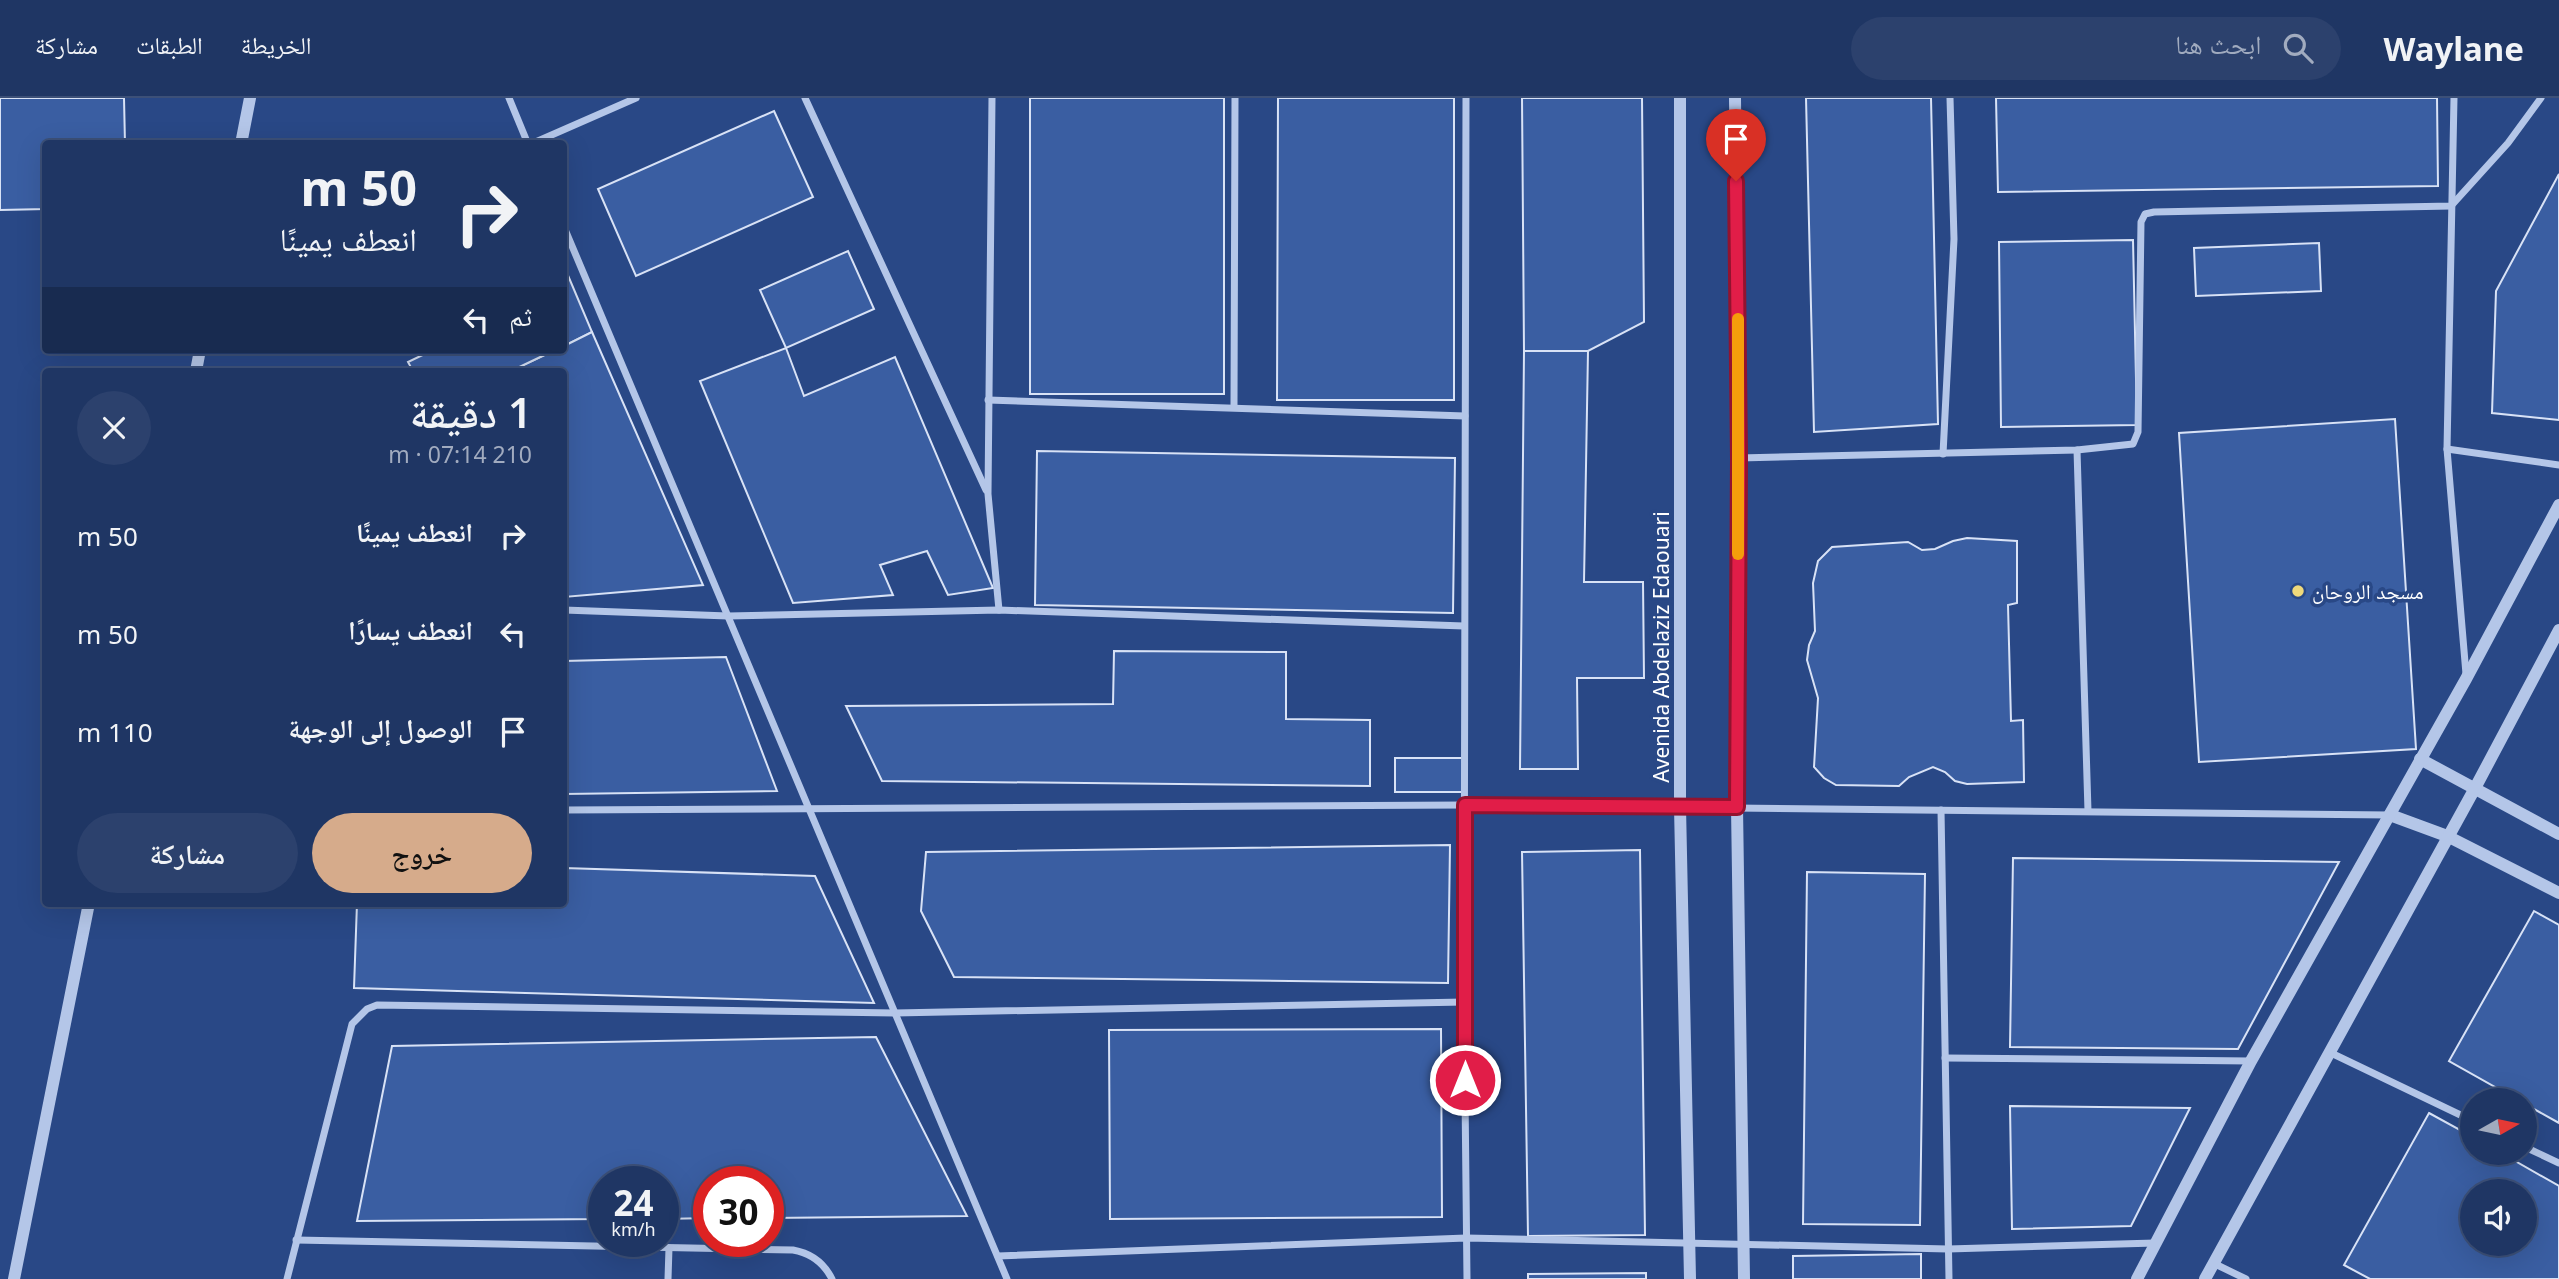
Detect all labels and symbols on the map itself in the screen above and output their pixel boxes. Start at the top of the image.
pin [1706,109,1766,181]
street label: Avenida Abdelaziz Edaouari [1647,511,1675,783]
place label: مسجد الروحان [2312,577,2424,605]
marker: مسجد الروحان [2290,583,2306,599]
position arrow [1428,1043,1502,1117]
north arrow [2460,1088,2538,1166]
speed limit sign: 30 [693,1166,784,1257]

